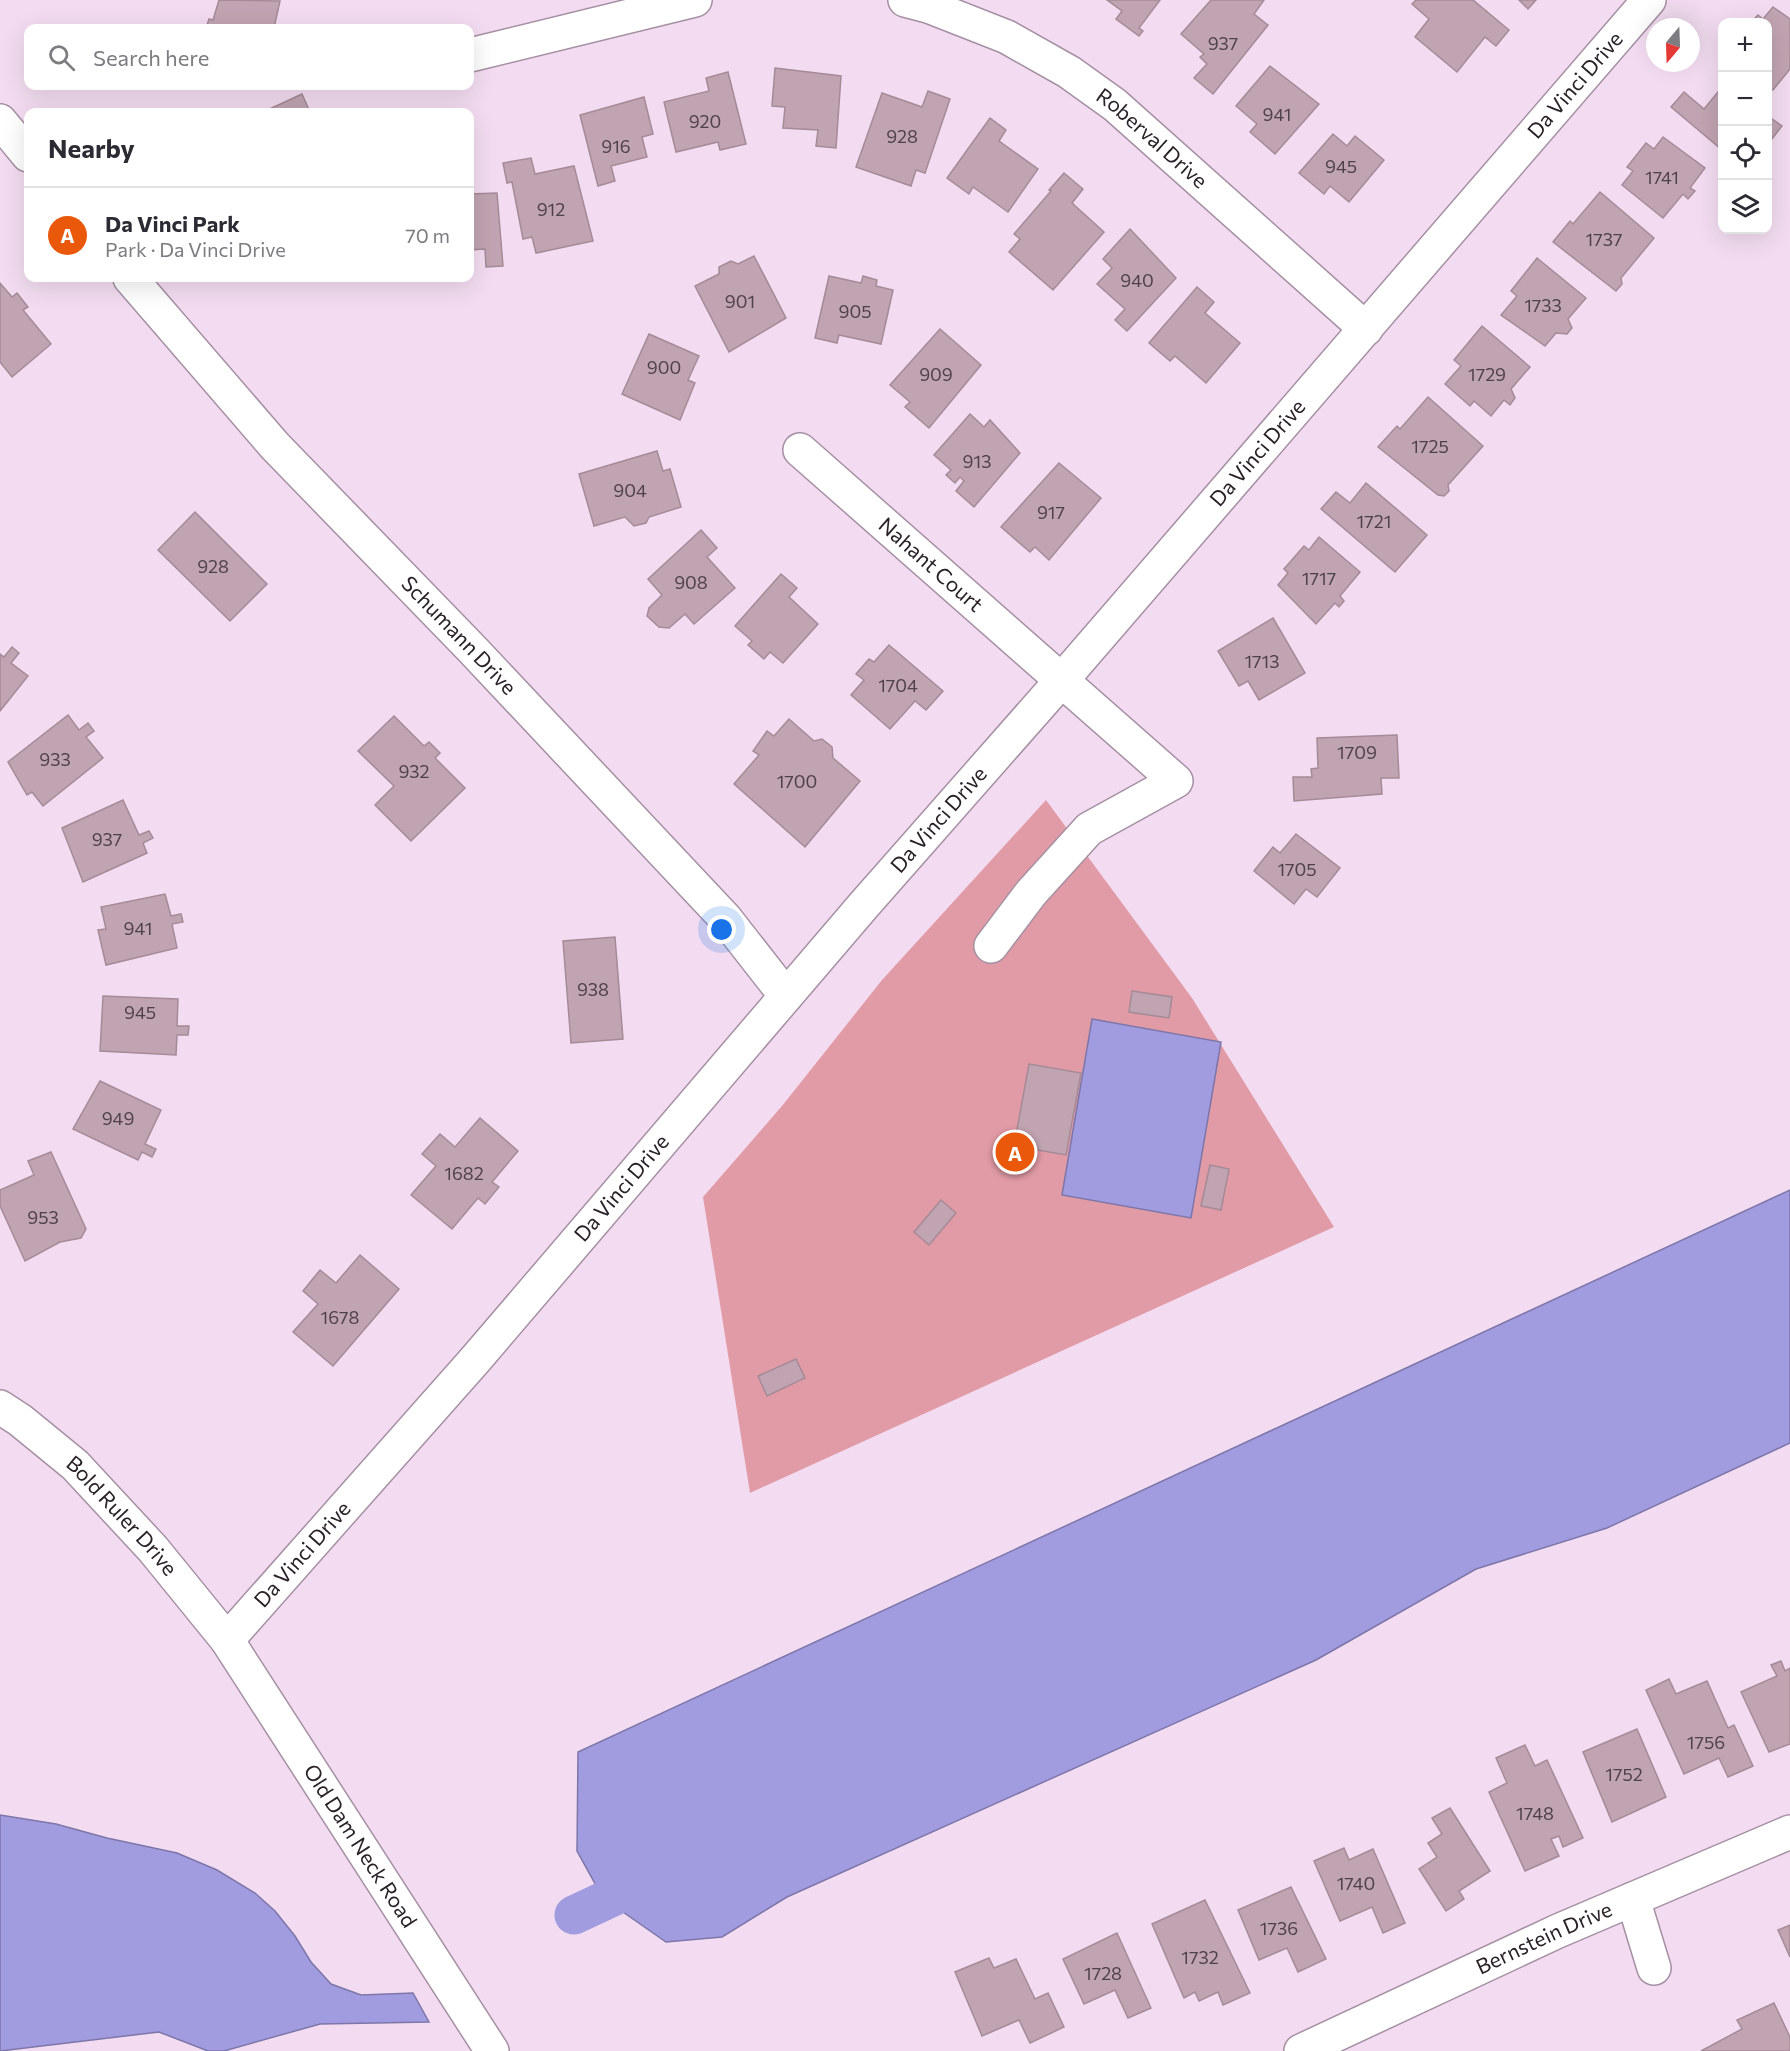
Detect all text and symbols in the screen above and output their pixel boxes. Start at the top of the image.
north arrow [1646,18,1700,72]
map controls [1718,18,1772,234]
button: + [1718,18,1772,72]
search box [24,24,474,90]
street label: Da Vinci Drive [1521,26,1627,143]
house number: 937 [1208,32,1238,54]
icon: search [45,41,78,74]
text: Search here [93,44,209,71]
button: − [1718,72,1772,126]
street label: Roberval Drive [1092,82,1213,193]
house number: 941 [1263,103,1291,125]
house number: 920 [689,110,721,132]
house number: 928 [886,125,918,147]
button: locate [1718,126,1772,180]
text: Nearby [48,132,135,163]
house number: 916 [601,135,631,157]
house number: 945 [1325,155,1357,177]
house number: 1741 [1645,166,1679,188]
button: layers [1718,180,1772,234]
house number: 912 [537,198,565,220]
text: Da Vinci Park [105,210,240,237]
text: A [60,223,75,247]
text: 70 m [405,223,450,247]
house number: 1737 [1586,228,1622,250]
text: Park · Da Vinci Drive [105,237,286,261]
house number: 940 [1120,269,1154,291]
house number: 901 [725,290,755,312]
house number: 1733 [1524,294,1562,316]
house number: 905 [838,300,872,322]
house number: 900 [647,356,681,378]
house number: 909 [919,363,953,385]
house number: 1729 [1468,363,1506,385]
street label: Da Vinci Drive [1204,394,1310,511]
house number: 1725 [1411,435,1449,457]
house number: 913 [963,450,991,472]
house number: 904 [613,479,647,501]
house number: 917 [1037,501,1065,523]
house number: 1721 [1357,510,1391,532]
street label: Nahant Court [874,511,989,616]
house number: 928 [197,555,229,577]
house number: 1717 [1302,567,1336,589]
street label: Schumann Drive [397,570,522,699]
house number: 908 [674,571,708,593]
house number: 1713 [1244,650,1280,672]
house number: 1704 [878,674,918,696]
house number: 1709 [1337,741,1377,763]
house number: 933 [39,748,71,770]
house number: 932 [398,760,430,782]
street label: Da Vinci Drive [884,761,991,877]
house number: 1700 [777,770,817,792]
house number: 937 [92,828,122,850]
house number: 1705 [1277,858,1317,880]
your location [707,915,736,944]
house number: 941 [124,917,152,939]
house number: 938 [577,978,609,1000]
house number: 945 [124,1001,156,1023]
house number: 949 [102,1107,134,1129]
street label: Da Vinci Drive [568,1129,673,1246]
pin: A [996,1130,1034,1174]
house number: 1682 [444,1162,484,1184]
house number: 953 [27,1206,59,1228]
house number: 1678 [321,1306,360,1328]
street label: Bold Ruler Drive [62,1449,183,1580]
street label: Da Vinci Drive [248,1496,355,1612]
house number: 1756 [1687,1731,1725,1753]
street label: Old Dam Neck Road [299,1759,423,1932]
house number: 1752 [1605,1763,1643,1785]
house number: 1748 [1516,1802,1554,1824]
house number: 1740 [1337,1872,1375,1894]
street label: Bernstein Drive [1472,1896,1615,1979]
house number: 1736 [1260,1917,1298,1939]
house number: 1732 [1181,1946,1219,1968]
house number: 1728 [1084,1962,1122,1984]

